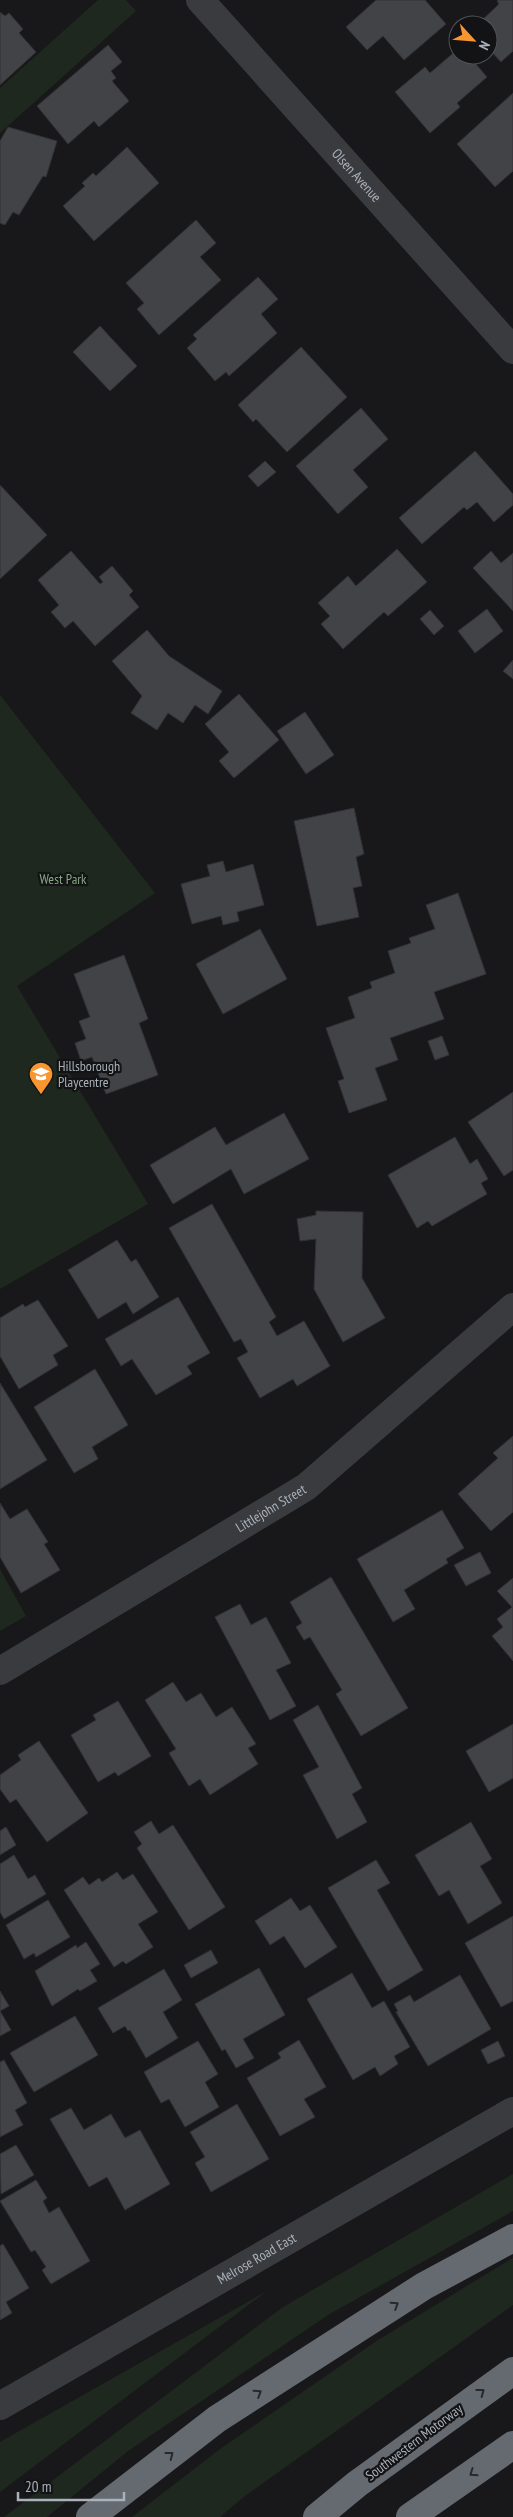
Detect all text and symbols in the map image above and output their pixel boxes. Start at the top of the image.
north arrow [448,15,498,65]
text: N [475,38,494,53]
street label: Olsen Avenue [328,145,385,206]
park label: West Park [39,870,87,888]
place label: Hillsborough Playcentre [58,1057,120,1091]
school or university icon: Hillsborough Playcentre [28,1061,54,1095]
street label: Littlejohn Street [232,1480,309,1536]
street label: Melrose Road East [214,2229,300,2288]
one-way arrow [389,2301,398,2311]
one-way arrow [253,2389,262,2399]
one-way arrow [475,2390,484,2398]
street label: Southwestern Motorway [362,2399,467,2484]
one-way arrow [164,2453,173,2461]
one-way arrow [469,2467,479,2476]
scale bar [18,2470,124,2502]
text: 20 m [25,2477,51,2496]

